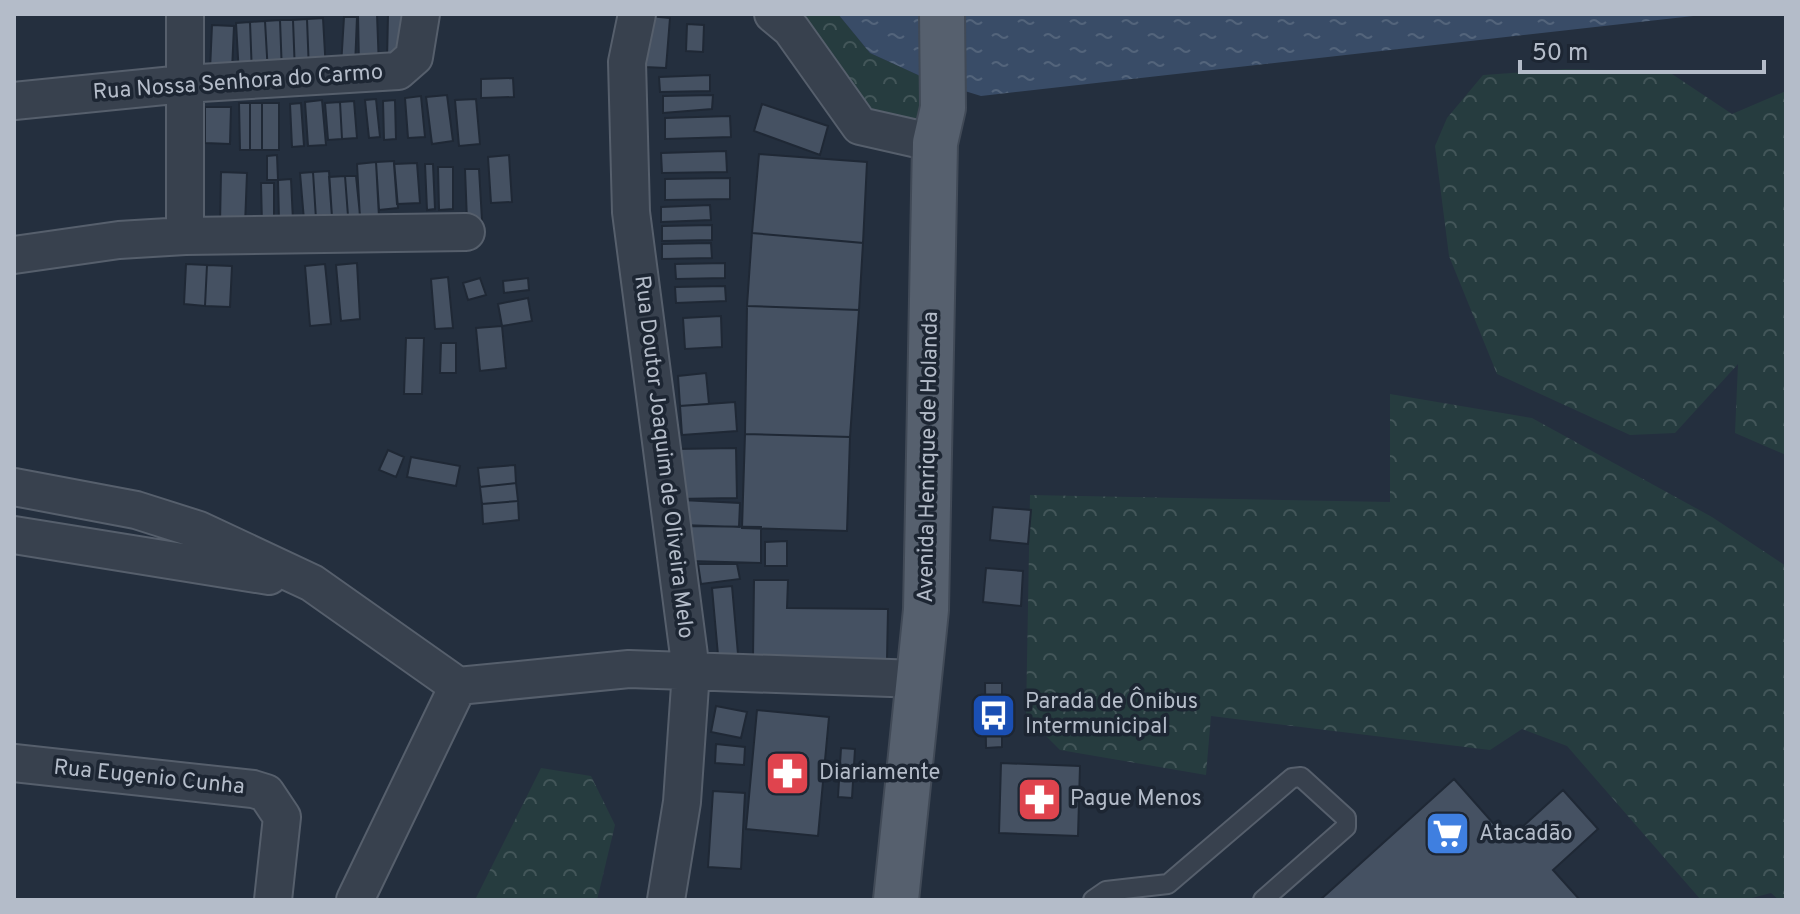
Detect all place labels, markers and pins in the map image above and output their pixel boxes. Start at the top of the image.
place label: Parada de Ônibus Intermunicipal [1025,686,1198,741]
bus stop icon: Parada de Ônibus Intermunicipal [970,691,1018,739]
pharmacy icon: Diariamente [764,749,812,797]
place label: Diariamente [819,760,940,787]
pharmacy icon: Pague Menos [1015,775,1063,823]
place label: Pague Menos [1070,786,1202,813]
supermarket icon: Atacadão [1424,810,1472,858]
place label: Atacadão [1479,821,1573,848]

